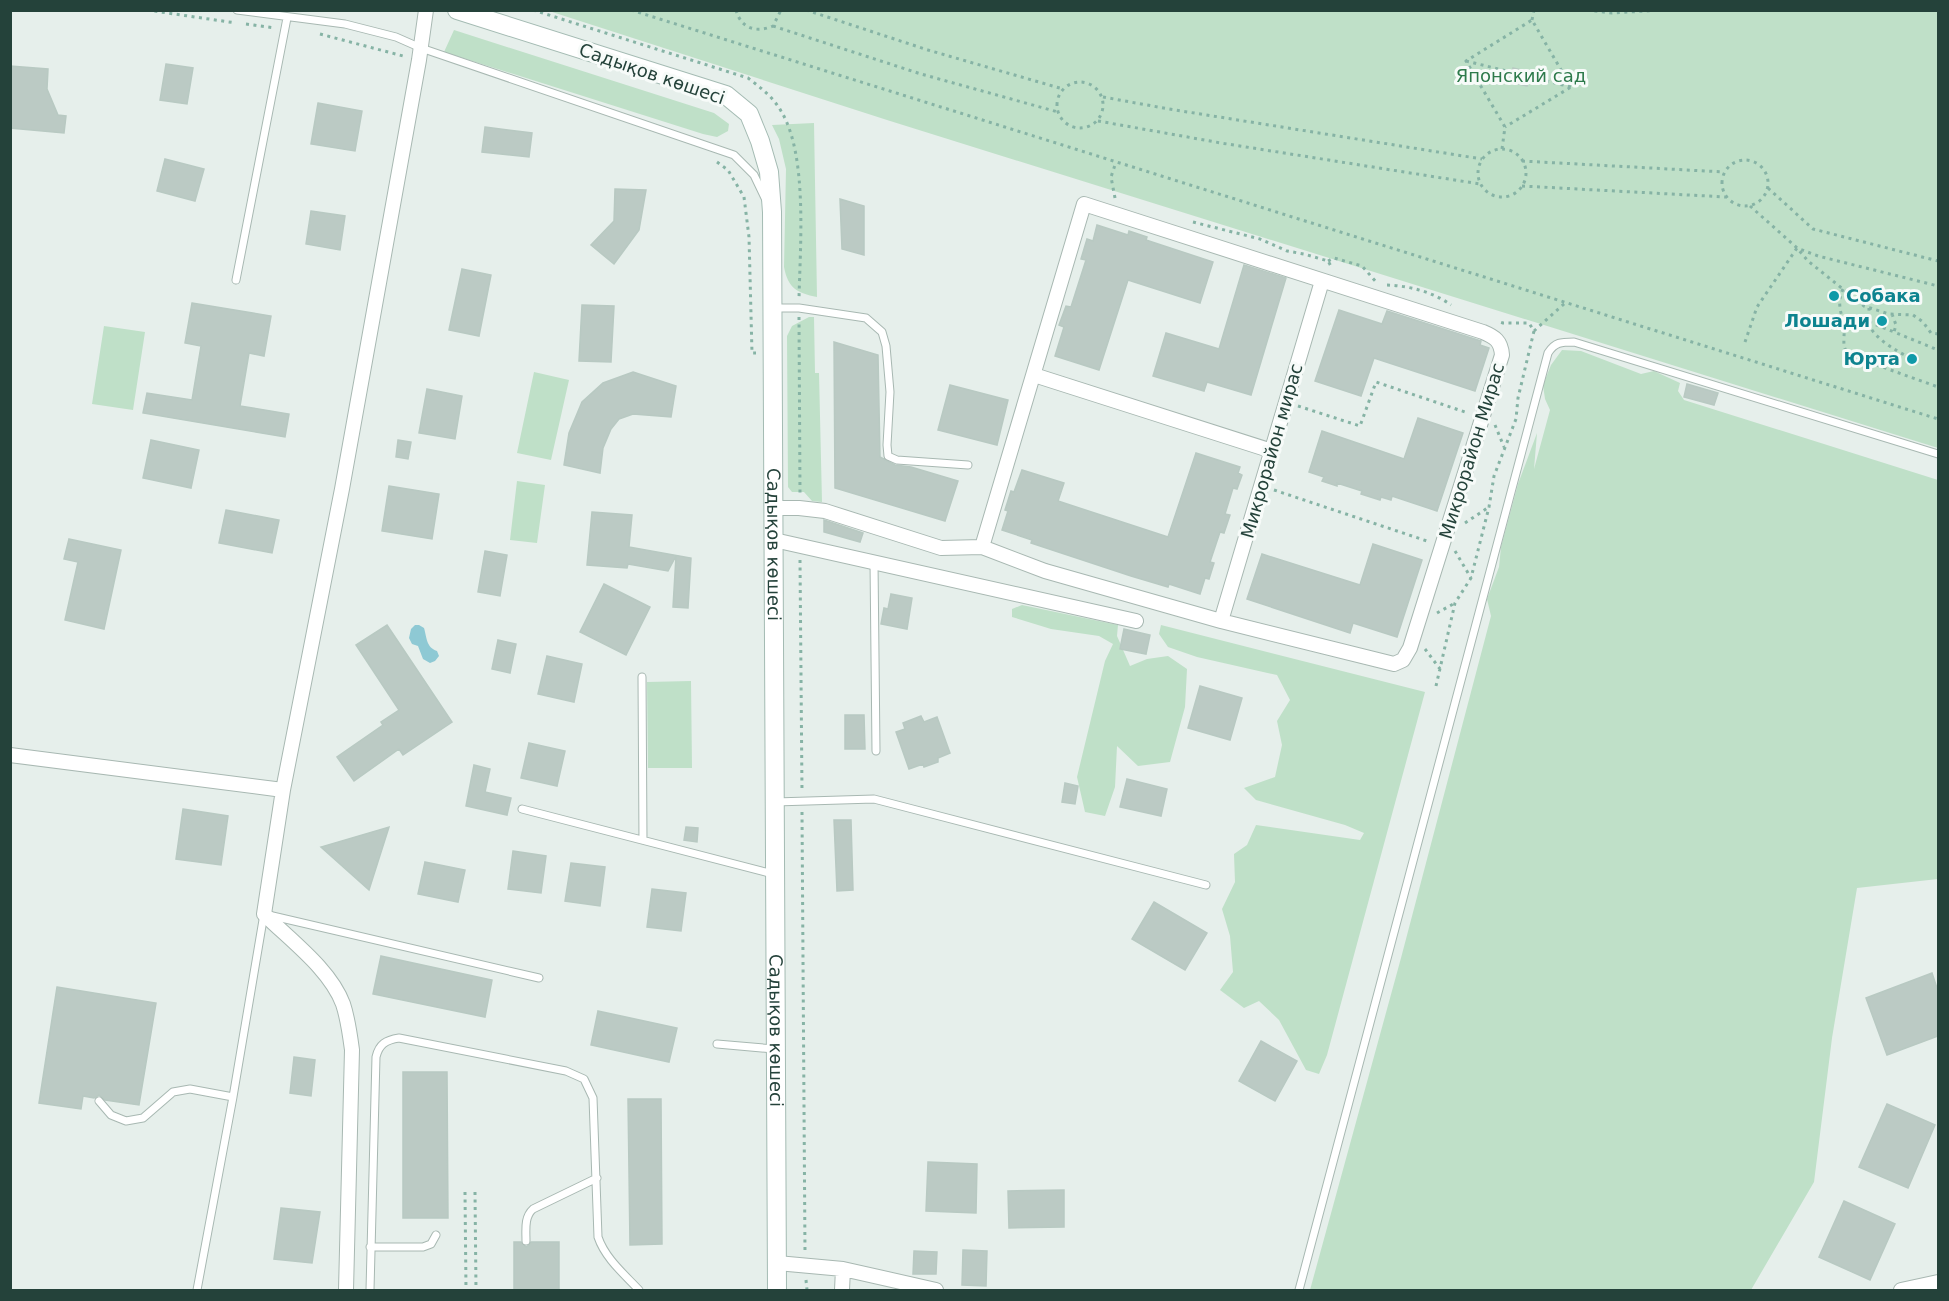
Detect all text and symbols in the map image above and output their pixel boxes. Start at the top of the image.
street label: Садықов көшесі [577,39,728,108]
park label: Японский сад [1456,65,1586,86]
place label: Собака [1846,285,1921,306]
marker: Собака [1827,289,1841,303]
place label: Лошади [1784,310,1870,331]
marker: Лошади [1875,314,1889,328]
place label: Юрта [1843,348,1900,369]
marker: Юрта [1905,352,1919,366]
street label: Микрорайон Мирас [1435,360,1508,541]
street label: Микрорайон мирас [1237,361,1307,541]
street label: Садықов көшесі [763,468,785,621]
street label: Садықов көшесі [765,954,787,1107]

